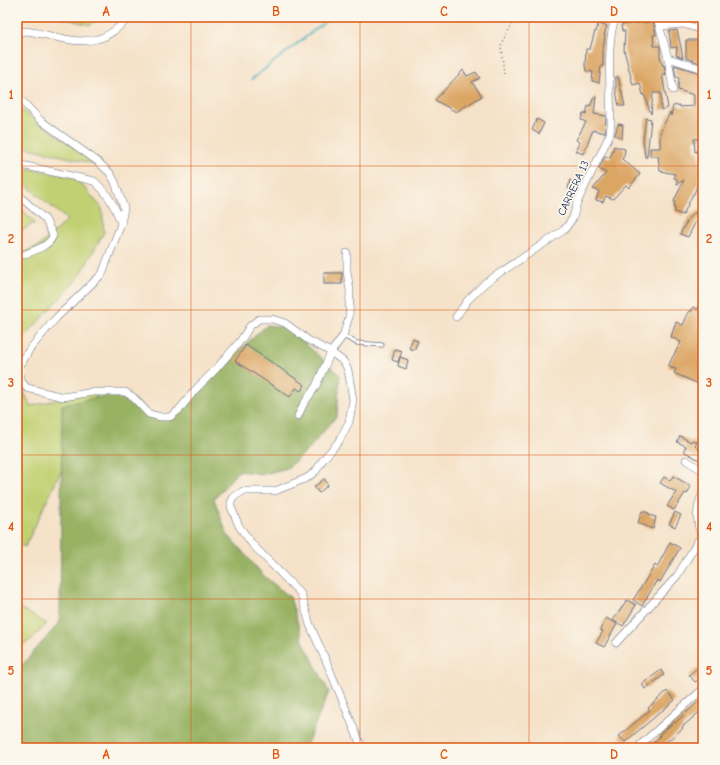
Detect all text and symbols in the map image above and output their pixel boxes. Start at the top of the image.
text: A [102,4,110,19]
text: B [272,4,280,19]
text: C [440,4,448,19]
text: D [610,4,618,19]
text: 1 [8,87,14,102]
text: 1 [706,87,712,102]
street label: CARRERA 13 [555,159,592,218]
text: 2 [8,231,14,246]
text: 2 [706,231,712,246]
text: 3 [8,375,14,390]
text: 3 [706,375,712,390]
text: 4 [8,519,14,534]
text: 4 [706,519,712,534]
text: 5 [8,663,15,678]
text: 5 [706,663,713,678]
text: A [102,747,110,762]
text: B [272,747,280,762]
text: C [440,747,448,762]
text: D [610,747,618,762]

